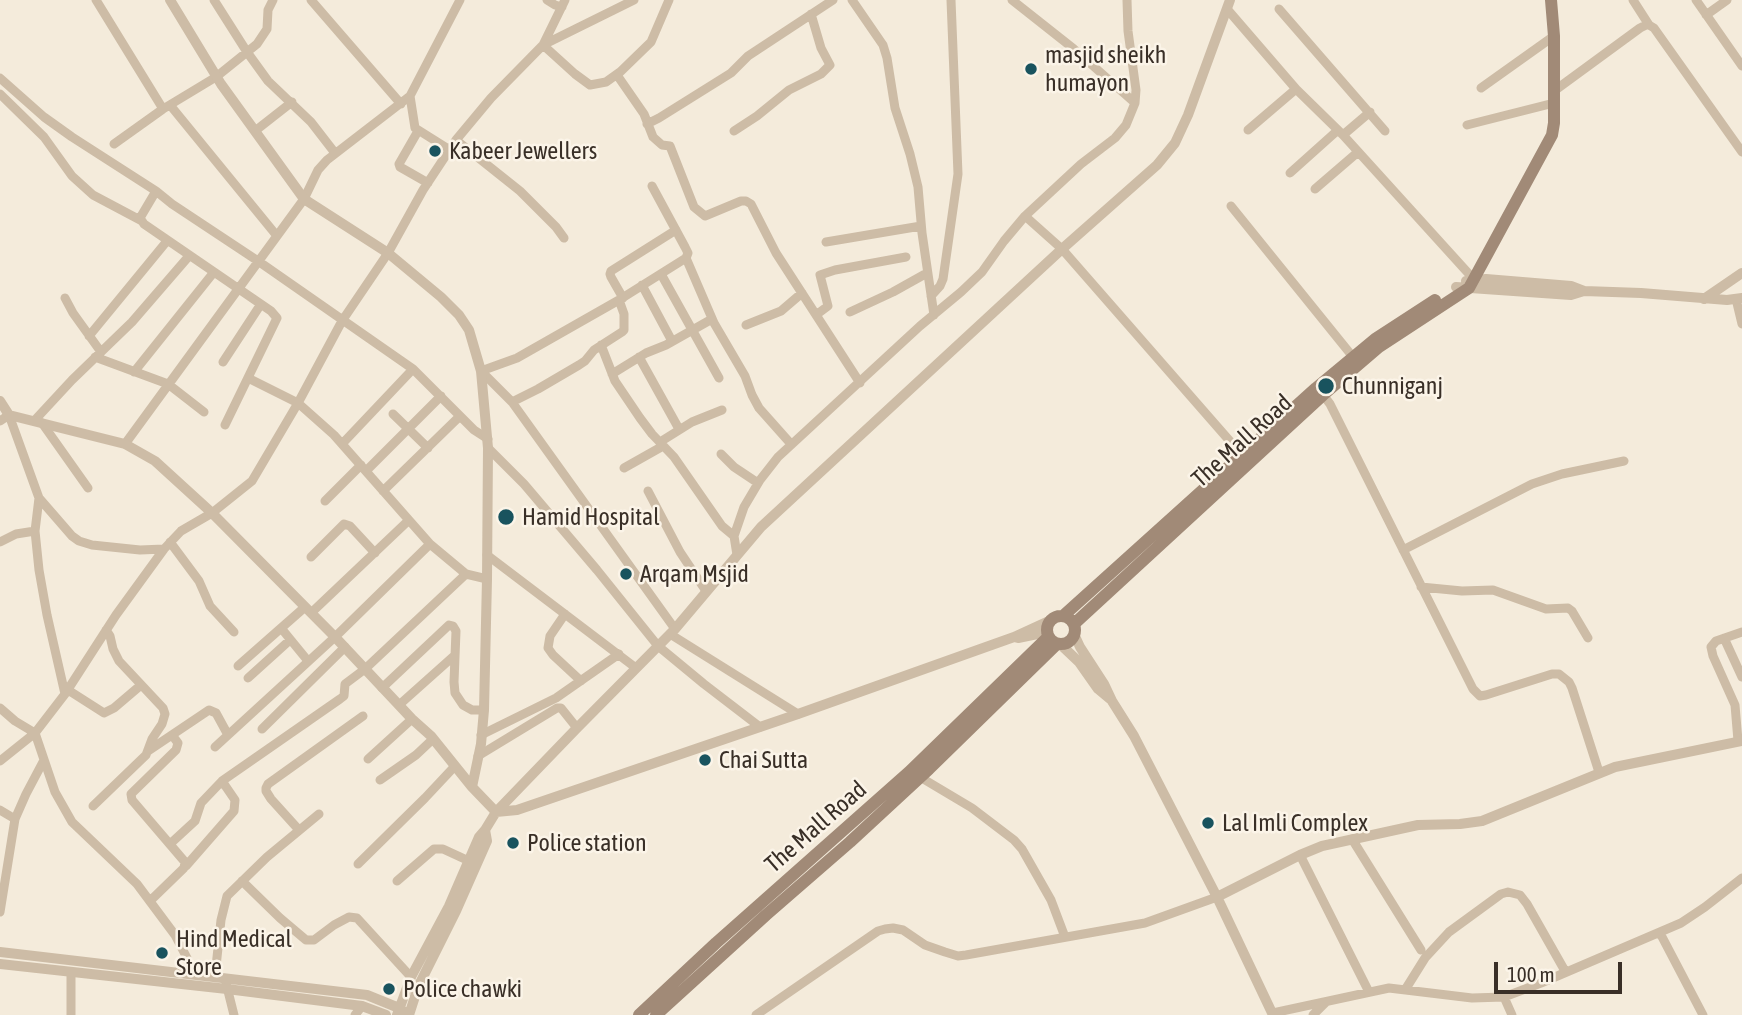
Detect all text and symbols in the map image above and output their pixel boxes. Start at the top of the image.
place label: masjid sheikh humayon [1045,41,1166,97]
marker: masjid sheikh humayon [1023,61,1039,77]
place label: Kabeer Jewellers [449,137,597,165]
marker: Kabeer Jewellers [427,143,443,159]
place label: Chunniganj [1342,372,1443,400]
marker: Chunniganj [1316,376,1336,396]
street label: The Mall Road [1186,388,1298,494]
place label: Hamid Hospital [522,503,660,531]
marker: Hamid Hospital [496,507,516,527]
place label: Arqam Msjid [640,560,749,588]
marker: Arqam Msjid [618,566,634,582]
place label: Chai Sutta [719,746,808,774]
marker: Chai Sutta [697,752,713,768]
street label: The Mall Road [759,775,873,879]
place label: Lal Imli Complex [1222,809,1368,837]
marker: Lal Imli Complex [1200,815,1216,831]
place label: Police station [527,829,647,857]
marker: Police station [505,835,521,851]
place label: Hind Medical Store [176,925,292,981]
marker: Hind Medical Store [154,945,170,961]
scale bar [1497,948,1625,992]
text: 100 m [1507,962,1555,986]
place label: Police chawki [403,975,522,1003]
marker: Police chawki [381,981,397,997]

